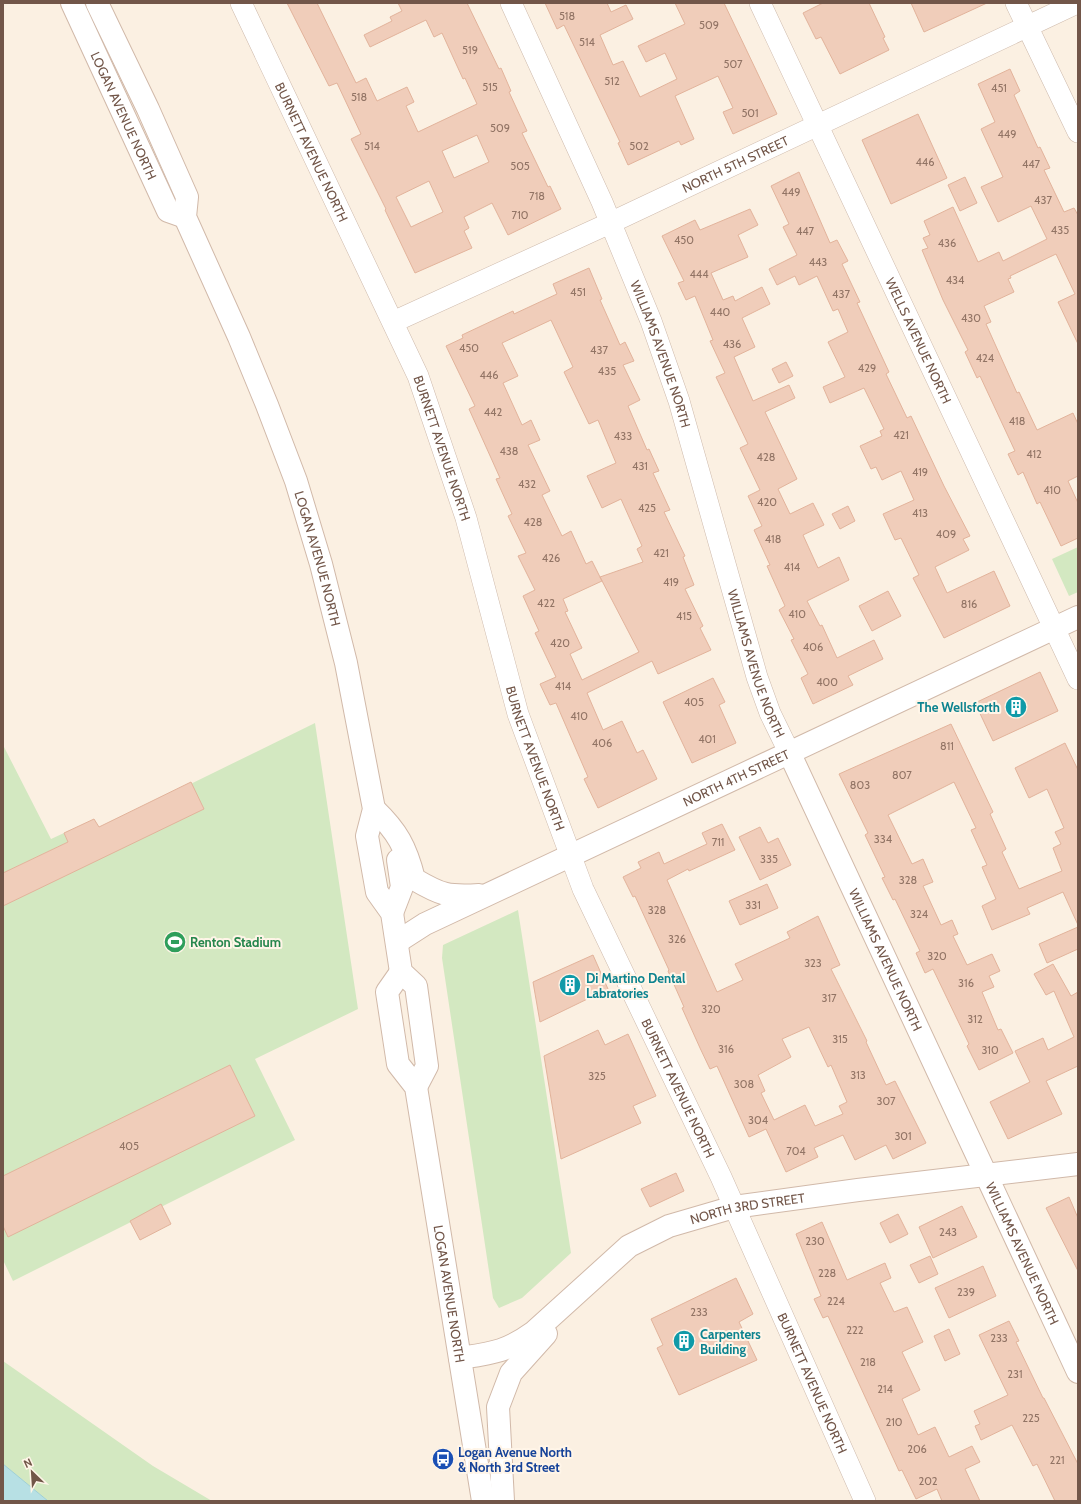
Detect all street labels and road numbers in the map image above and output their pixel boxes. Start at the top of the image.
street label: LOGAN AVENUE NORTH [88,49,160,182]
street label: BURNETT AVENUE NORTH [272,80,352,224]
street label: NORTH 5TH STREET [680,132,791,196]
street label: WELLS AVENUE NORTH [882,275,955,406]
street label: WILLIAMS AVENUE NORTH [627,278,694,430]
street label: BURNETT AVENUE NORTH [410,373,474,523]
street label: LOGAN AVENUE NORTH [291,489,344,628]
street label: WILLIAMS AVENUE NORTH [725,588,789,740]
street label: BURNETT AVENUE NORTH [503,684,569,833]
street label: NORTH 4TH STREET [680,746,792,810]
street label: WILLIAMS AVENUE NORTH [846,886,926,1033]
street label: BURNETT AVENUE NORTH [638,1016,719,1160]
street label: WILLIAMS AVENUE NORTH [983,1179,1063,1327]
street label: NORTH 3RD STREET [688,1189,806,1227]
street label: LOGAN AVENUE NORTH [430,1224,468,1364]
street label: BURNETT AVENUE NORTH [774,1310,851,1456]

